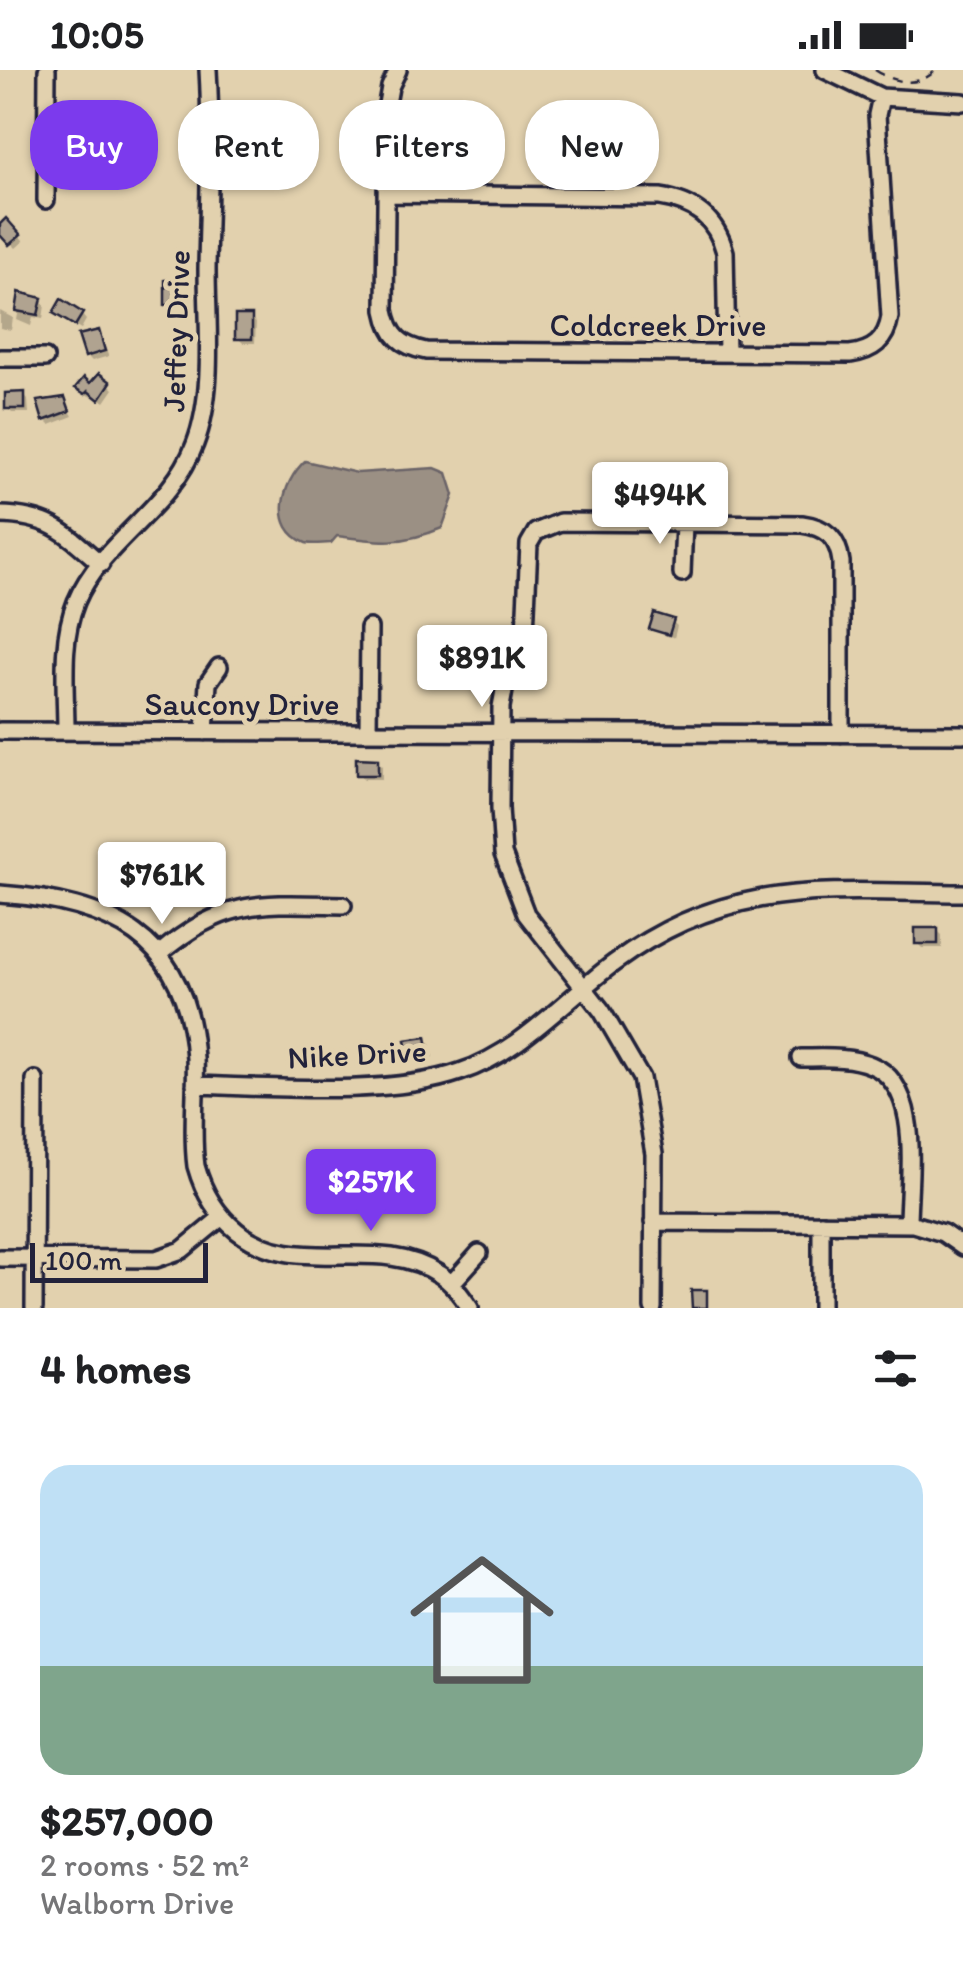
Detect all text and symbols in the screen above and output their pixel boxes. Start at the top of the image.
text: 10:05 [50,12,144,58]
chip: Buy [30,100,158,190]
chip: Rent [178,100,319,190]
chip: Filters [339,100,505,190]
chip: New [525,100,659,190]
street label: Jeffey Drive [154,249,198,413]
street label: Coldcreek Drive [549,306,767,344]
pin: $494K [590,462,730,547]
text: $494K [614,475,706,513]
pin: $891K [412,625,552,710]
text: $891K [439,638,525,676]
street label: Saucony Drive [145,685,339,723]
pin: $761K [92,842,232,927]
text: $761K [120,855,204,893]
street label: Nike Drive [286,1031,428,1077]
pin: $257K [301,1149,441,1234]
text: $257K [328,1162,414,1200]
scale bar [30,1238,208,1282]
text: 100 m [45,1243,122,1277]
icon: filters [868,1341,923,1396]
text: 4 homes [40,1343,191,1394]
icon: home [392,1530,572,1710]
text: $257,000 [40,1795,214,1846]
text: 2 rooms · 52 m² [40,1846,249,1884]
text: Walborn Drive [40,1884,234,1922]

